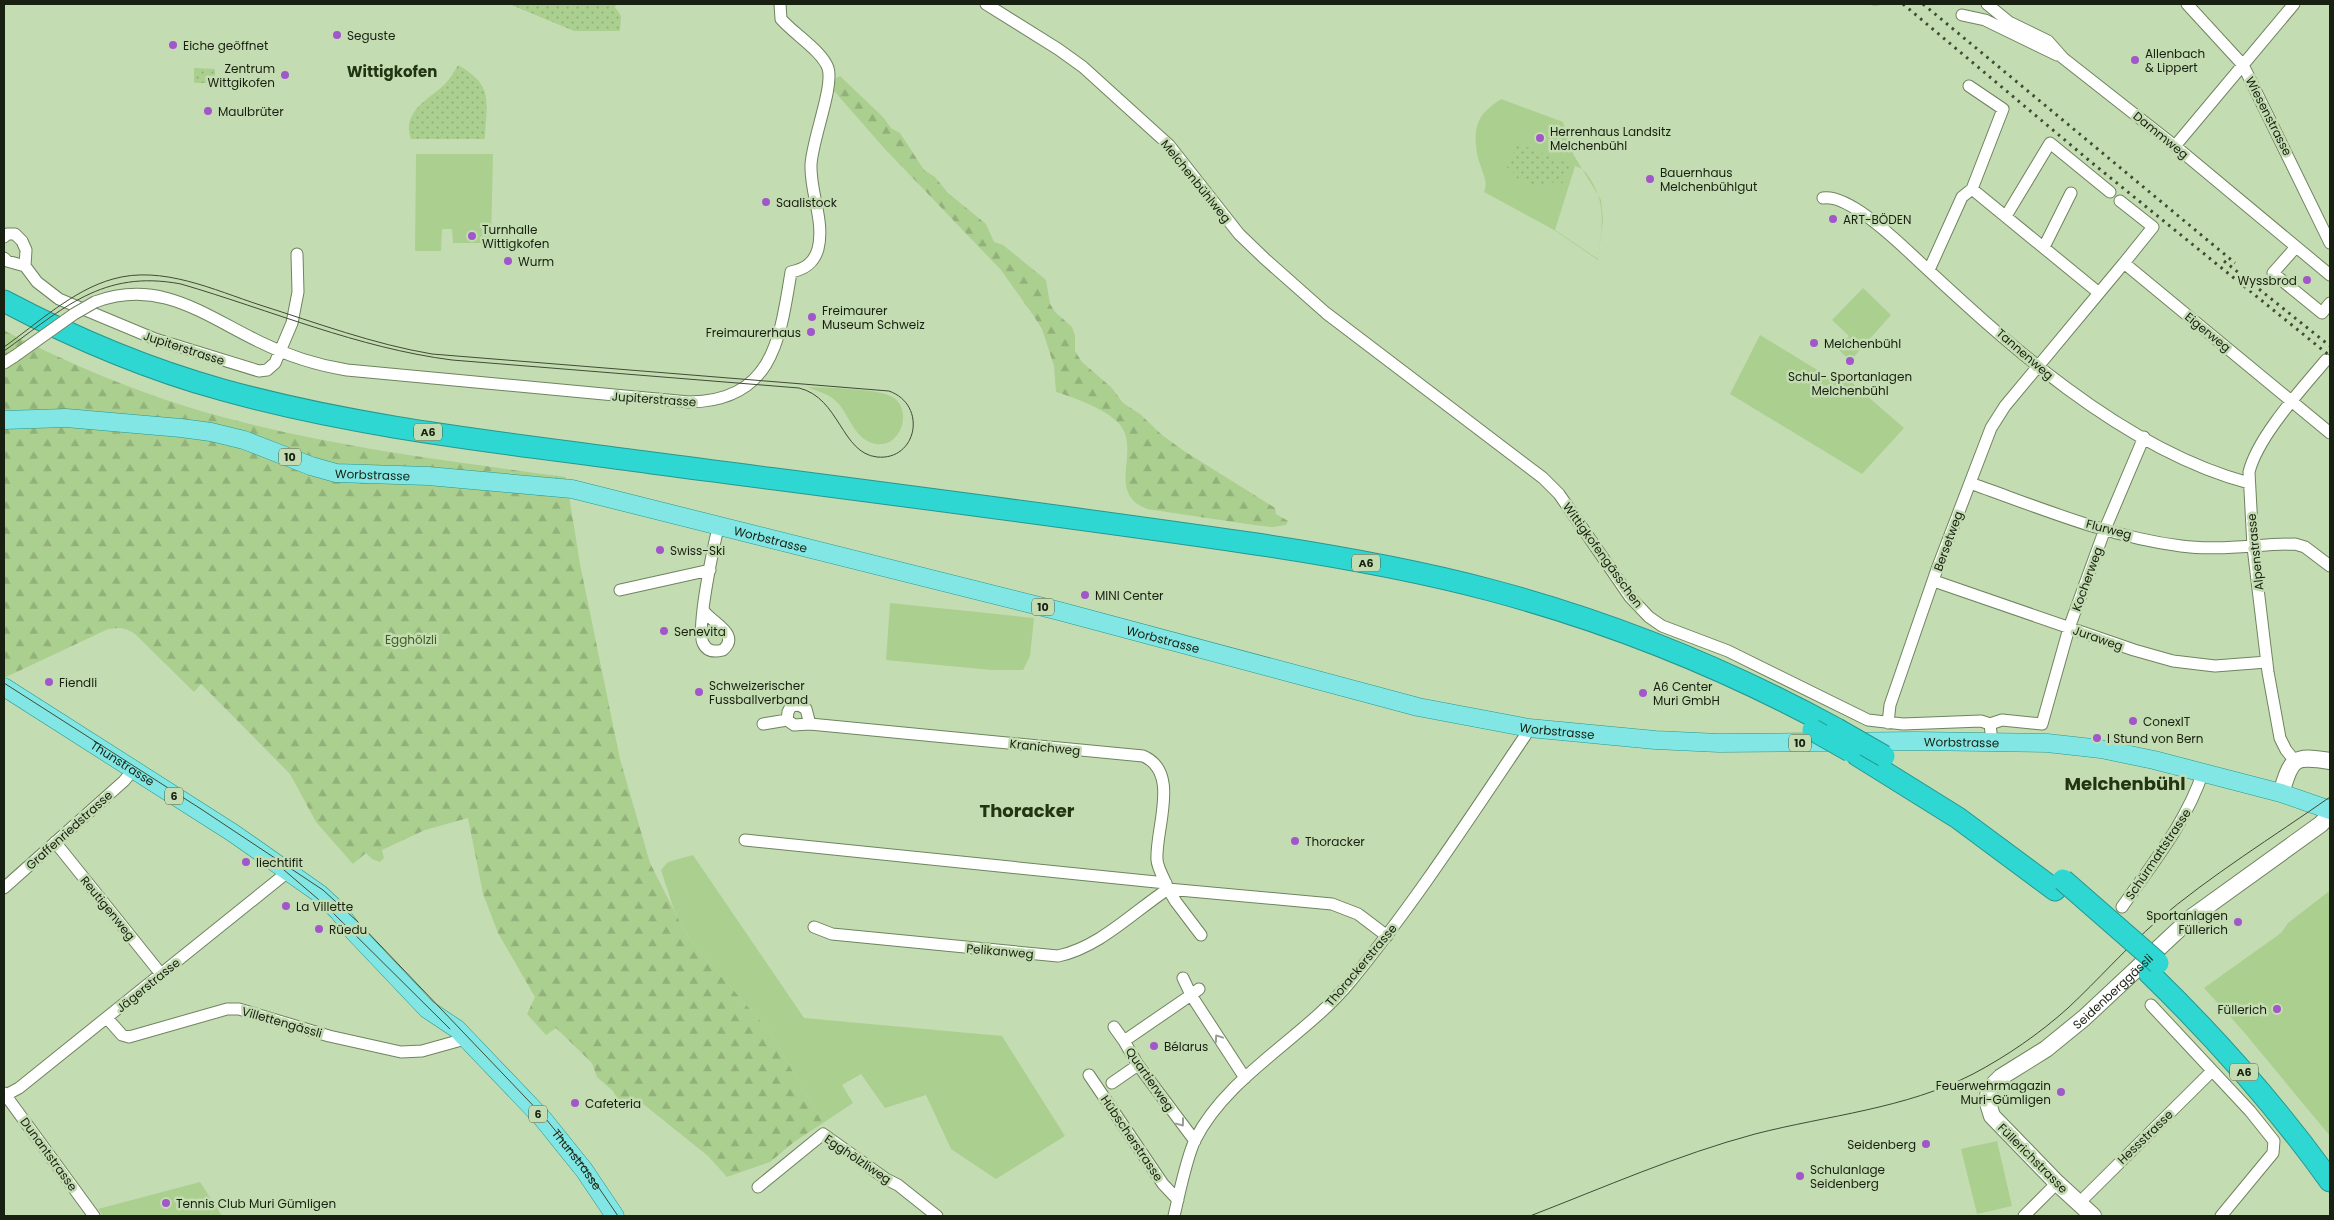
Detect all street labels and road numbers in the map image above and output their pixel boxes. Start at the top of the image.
street label: Wiesenstrasse [2242,74,2296,158]
street label: Dammweg [2130,107,2192,163]
street label: Melchenbühlweg [1157,136,1235,226]
street label: Eigerweg [2181,308,2235,356]
street label: Tannenweg [1993,324,2057,384]
street label: Jupiterstrasse [141,327,227,369]
street label: Jupiterstrasse [611,388,697,410]
road number: A6 [414,424,442,441]
road number: 10 [279,448,301,466]
street label: Worbstrasse [335,464,410,484]
street label: Wittigkofengässchen [1559,499,1647,611]
street label: Bersetweg [1929,509,1967,573]
street label: Alpenstrasse [2242,513,2268,591]
street label: Flurweg [2084,515,2134,543]
street label: Worbstrasse [732,521,809,556]
street label: Kocherweg [2068,545,2106,613]
road number: A6 [1352,554,1380,572]
road number: 10 [1032,598,1054,616]
street label: Worbstrasse [1125,621,1202,657]
street label: Juraweg [2071,621,2125,655]
street label: Worbstrasse [1518,718,1595,743]
street label: Worbstrasse [1924,733,1999,751]
road number: 10 [1789,734,1811,751]
street label: Kranichweg [1009,735,1081,759]
street label: Thunstrasse [88,736,158,790]
street label: Graffenriedstrasse [22,787,116,873]
road number: 6 [165,788,183,804]
street label: Schürmattstrasse [2121,805,2195,903]
street label: Reutigenweg [77,872,139,944]
street label: Thorackerstrasse [1321,920,1401,1010]
street label: Pelikanweg [966,940,1034,962]
street label: Seidenberggässli [2069,950,2156,1033]
street label: Jägerstrasse [112,954,184,1016]
street label: Villettengässli [240,1002,324,1042]
street label: Quartierweg [1122,1044,1178,1114]
road number: A6 [2230,1064,2258,1080]
street label: Hübscherstrasse [1097,1092,1167,1184]
road number: 6 [529,1106,547,1122]
street label: Hessstrasse [2113,1106,2177,1168]
street label: Dunantstrasse [16,1114,82,1194]
street label: Füllerichstrasse [1994,1119,2072,1197]
street label: Thunstrasse [549,1125,606,1193]
street label: Egghölzliweg [821,1130,895,1188]

